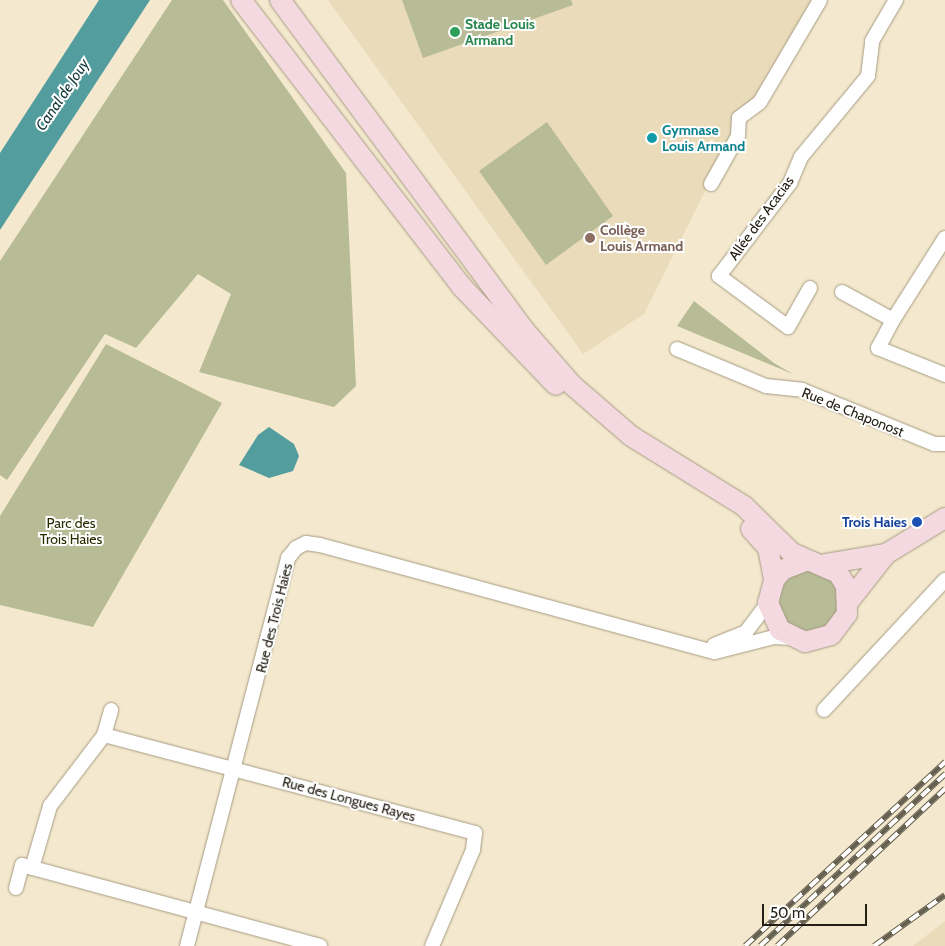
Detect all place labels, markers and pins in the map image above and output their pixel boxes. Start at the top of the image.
place label: Stade Louis Armand [465,16,535,48]
marker: Stade Louis Armand [449,26,461,38]
place label: Gymnase Louis Armand [662,122,745,154]
marker: Gymnase Louis Armand [646,132,658,144]
place label: Collège Louis Armand [600,222,683,254]
marker: Collège Louis Armand [584,232,596,244]
place label: Trois Haies [842,514,907,530]
marker: Trois Haies [911,516,923,528]

